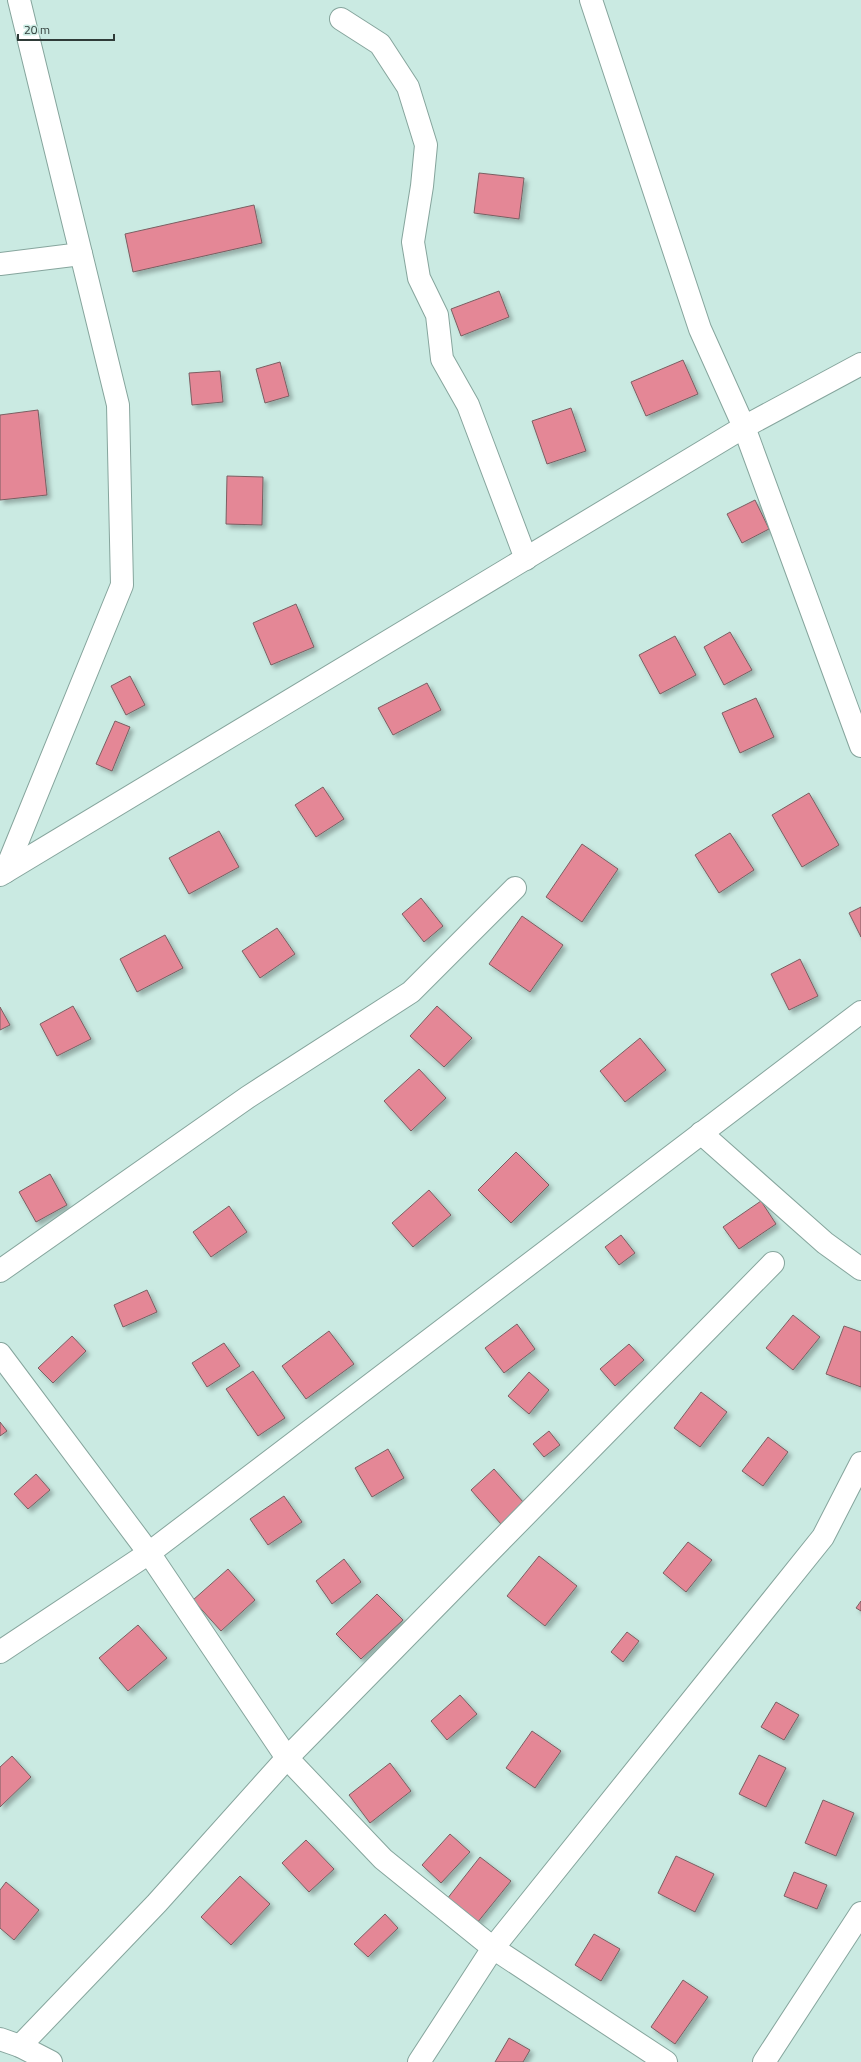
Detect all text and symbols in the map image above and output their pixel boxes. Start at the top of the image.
scale bar [18,16,114,42]
text: 20 m [24,20,50,39]

